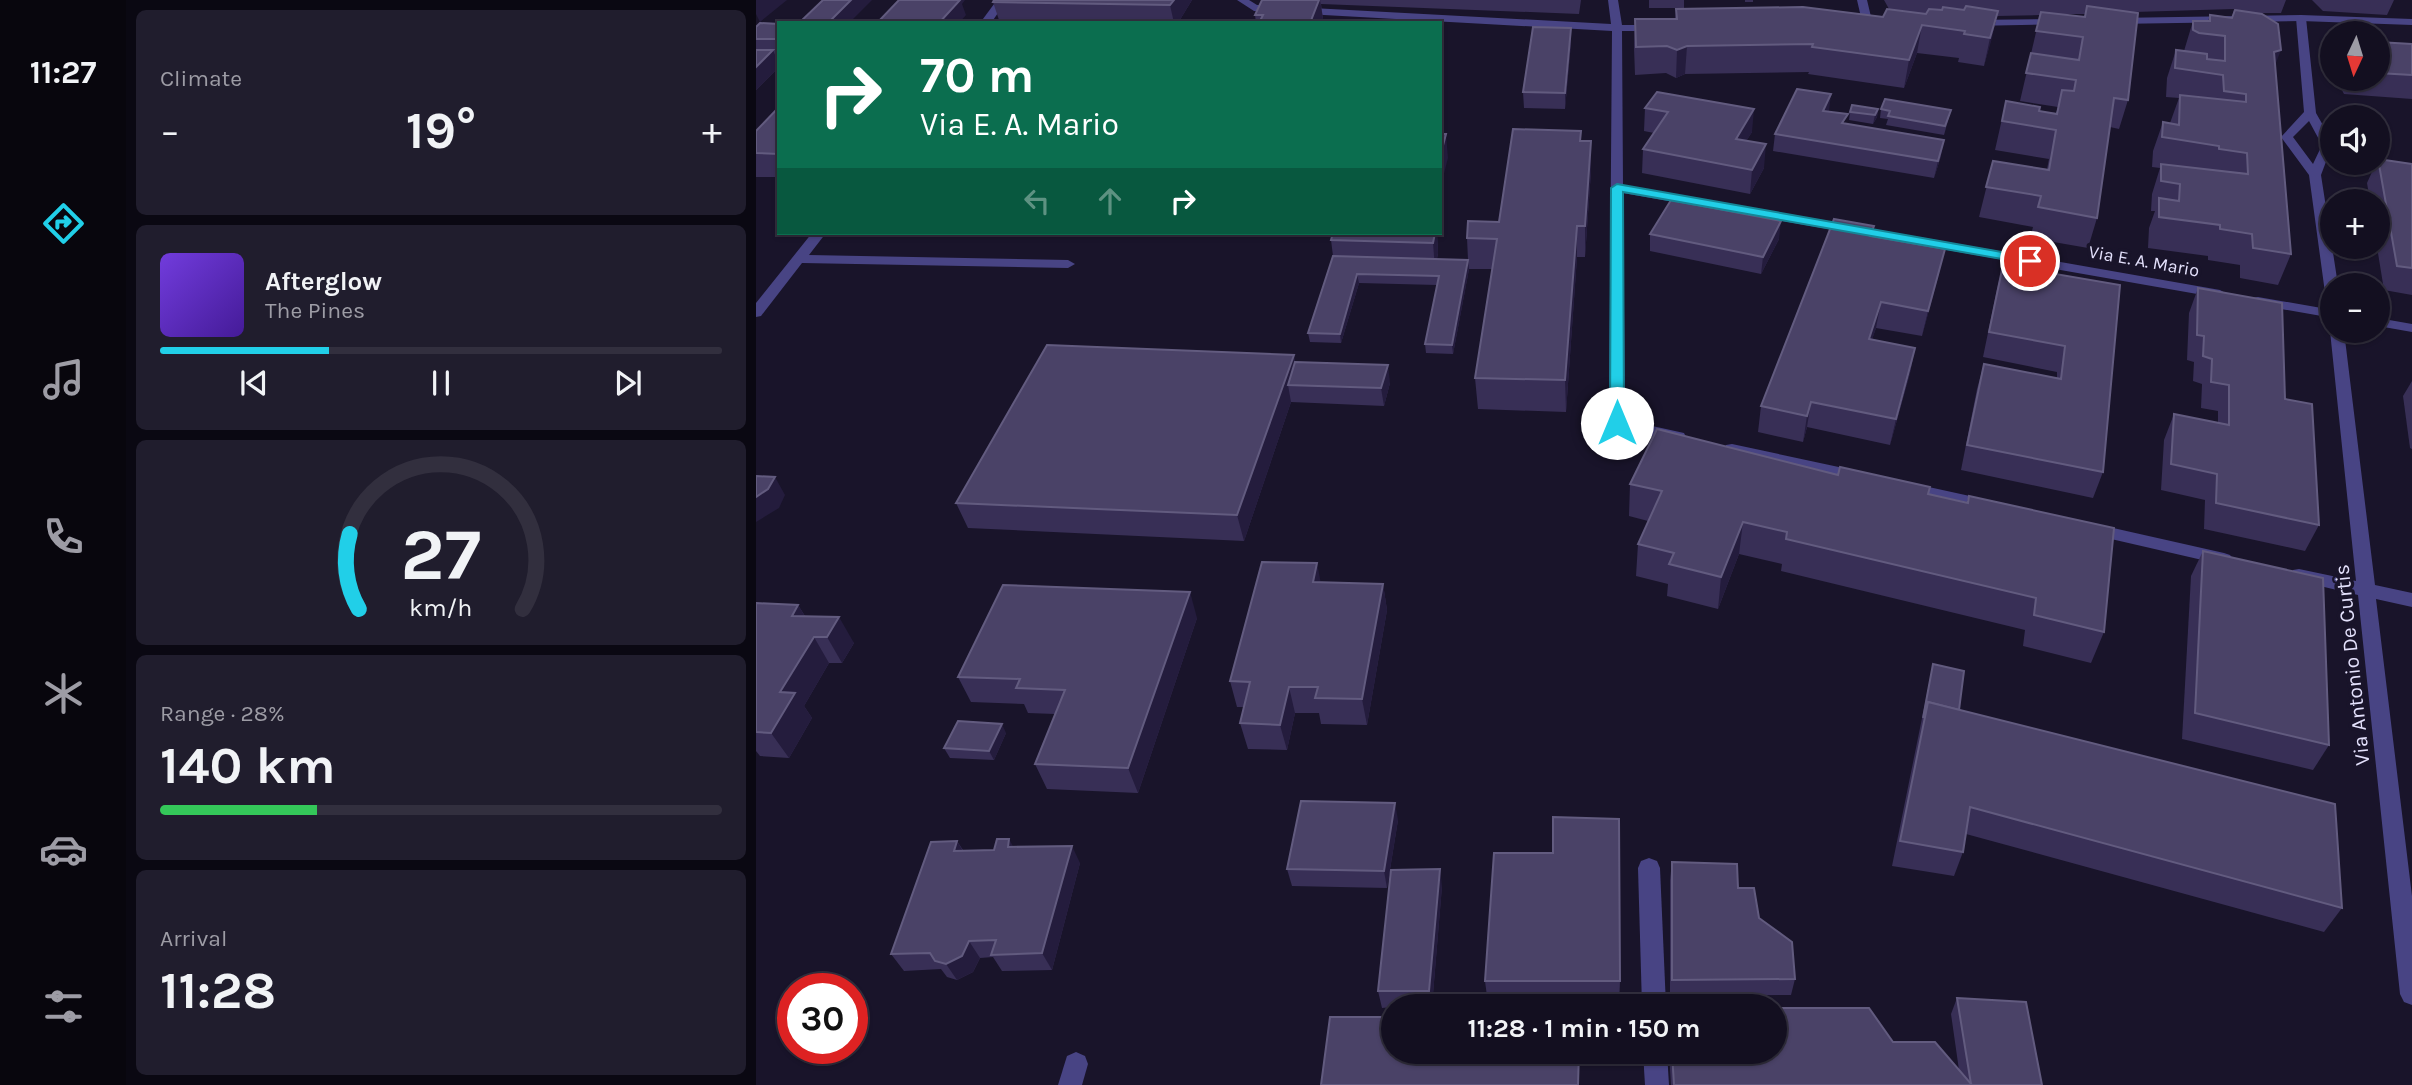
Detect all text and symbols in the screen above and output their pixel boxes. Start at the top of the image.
north arrow [2320,21,2390,91]
map controls [2320,21,2390,343]
text: 70 m [920,47,1034,104]
icon: right [805,49,896,140]
text: 11:27 [30,54,96,91]
text: Climate [160,65,242,92]
text: 19° [406,100,476,161]
button: sound [2320,105,2390,175]
text: Via E. A. Mario [920,106,1119,143]
text: − [160,109,180,154]
text: + [702,109,722,154]
icon: left [1018,182,1056,220]
icon: ahead [1091,182,1129,220]
icon: right [1164,182,1202,220]
button: + [2320,189,2390,259]
icon: directions [39,199,88,248]
pin [2000,231,2060,291]
street label: Via E. A. Mario [2087,240,2201,282]
icon: arrive [2011,242,2049,280]
text: Afterglow [265,266,382,297]
button: − [2320,273,2390,343]
text: The Pines [265,297,365,324]
icon: music [39,355,88,404]
icon: previous [235,364,273,402]
icon: pause [422,364,460,402]
icon: next [609,364,647,402]
position arrow [1580,386,1654,460]
icon: phone [39,512,88,561]
text: 27 [401,512,481,597]
street label: Via Antonio De Curtis [2330,563,2374,767]
text: km/h [409,592,473,621]
icon: climate [39,669,88,718]
text: Range · 28% [160,700,285,727]
text: 140 km [160,735,336,796]
icon: car [39,825,88,874]
text: Arrival [160,925,227,952]
text: 11:28 [160,960,276,1021]
speed limit sign: 30 [777,973,868,1064]
icon: filters [39,982,88,1031]
text: 11:28 · 1 min · 150 m [1468,1013,1700,1044]

